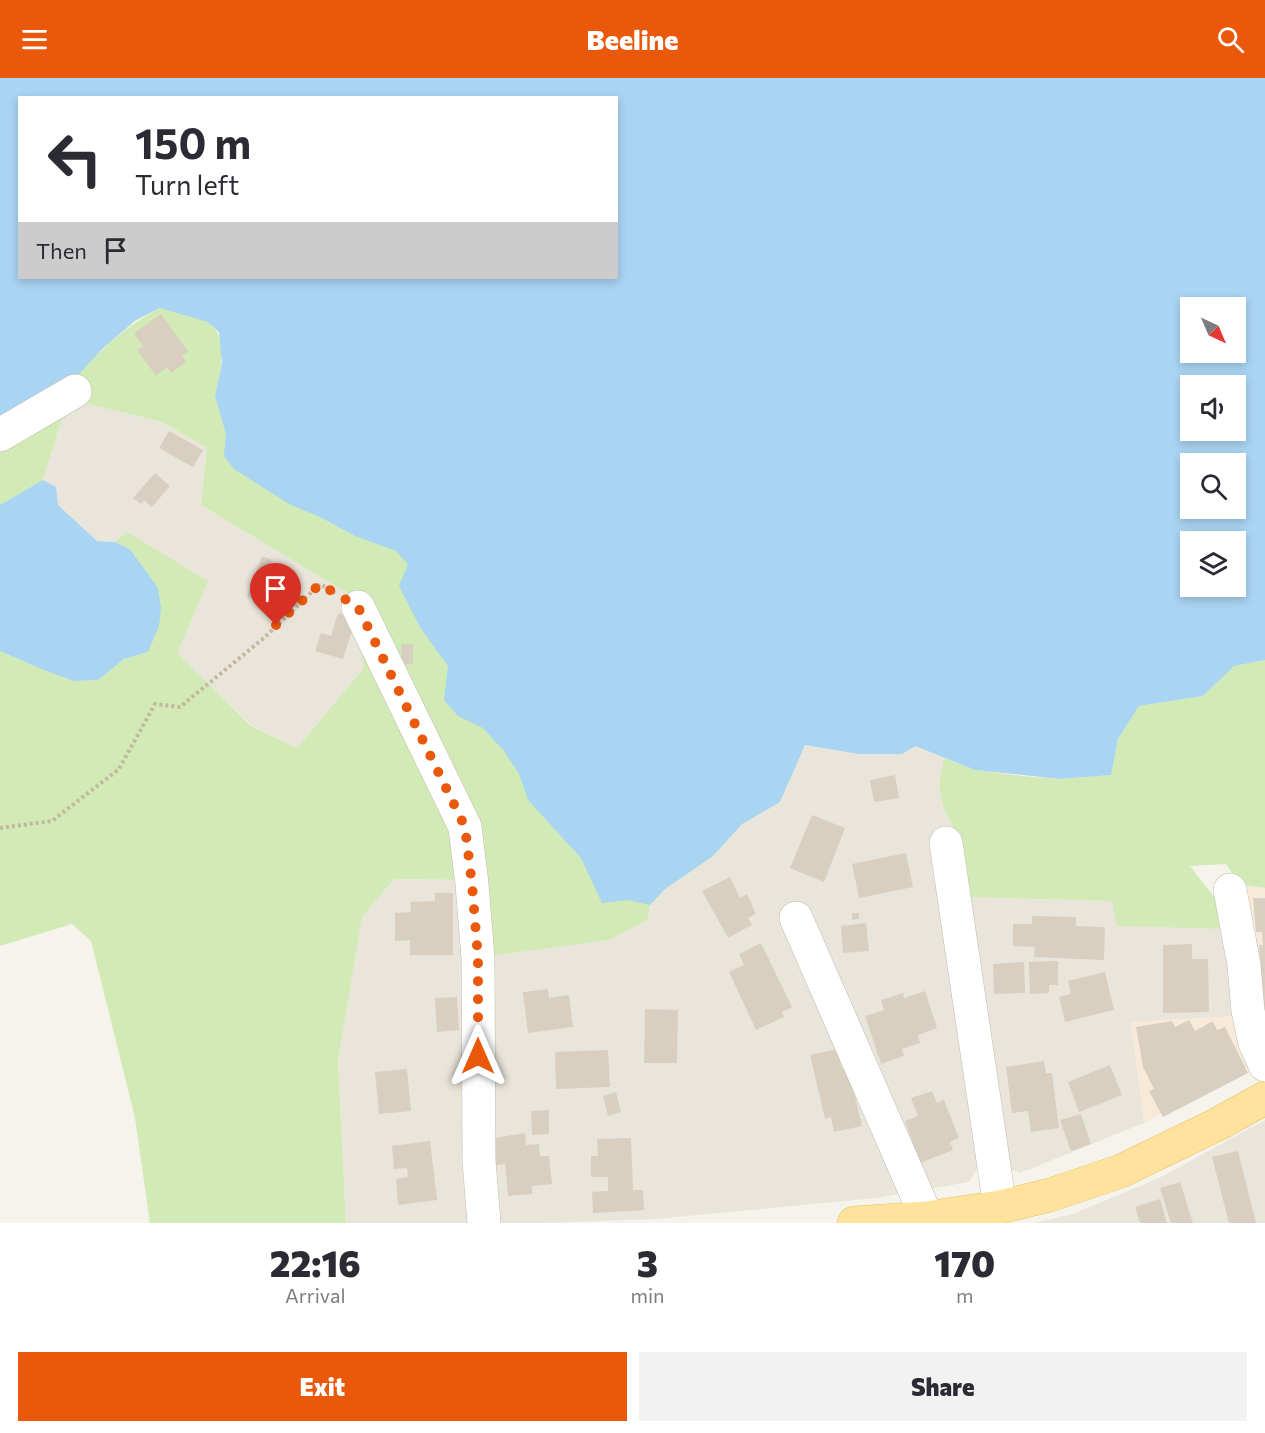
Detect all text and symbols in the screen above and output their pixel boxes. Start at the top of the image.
icon: menu [18,23,51,56]
text: Beeline [587,23,678,56]
icon: search [1214,23,1247,56]
text: 150 m [135,116,251,168]
icon: left [36,120,114,198]
text: Turn left [135,168,239,201]
icon: arrive [99,234,132,267]
text: Then [36,237,87,264]
north arrow [1180,297,1246,363]
map controls [1180,297,1246,597]
button: sound [1180,375,1246,441]
button: search [1180,453,1246,519]
button: layers [1180,531,1246,597]
pin [250,563,301,625]
icon: arrive [259,572,292,605]
position arrow [446,1024,510,1088]
text: 22:16 [270,1240,361,1284]
text: 3 [637,1240,658,1284]
text: 170 [934,1240,995,1284]
text: Arrival [285,1283,345,1307]
text: min [630,1283,665,1307]
text: m [956,1283,973,1307]
button: Exit [18,1352,627,1421]
button: Share [639,1352,1247,1421]

